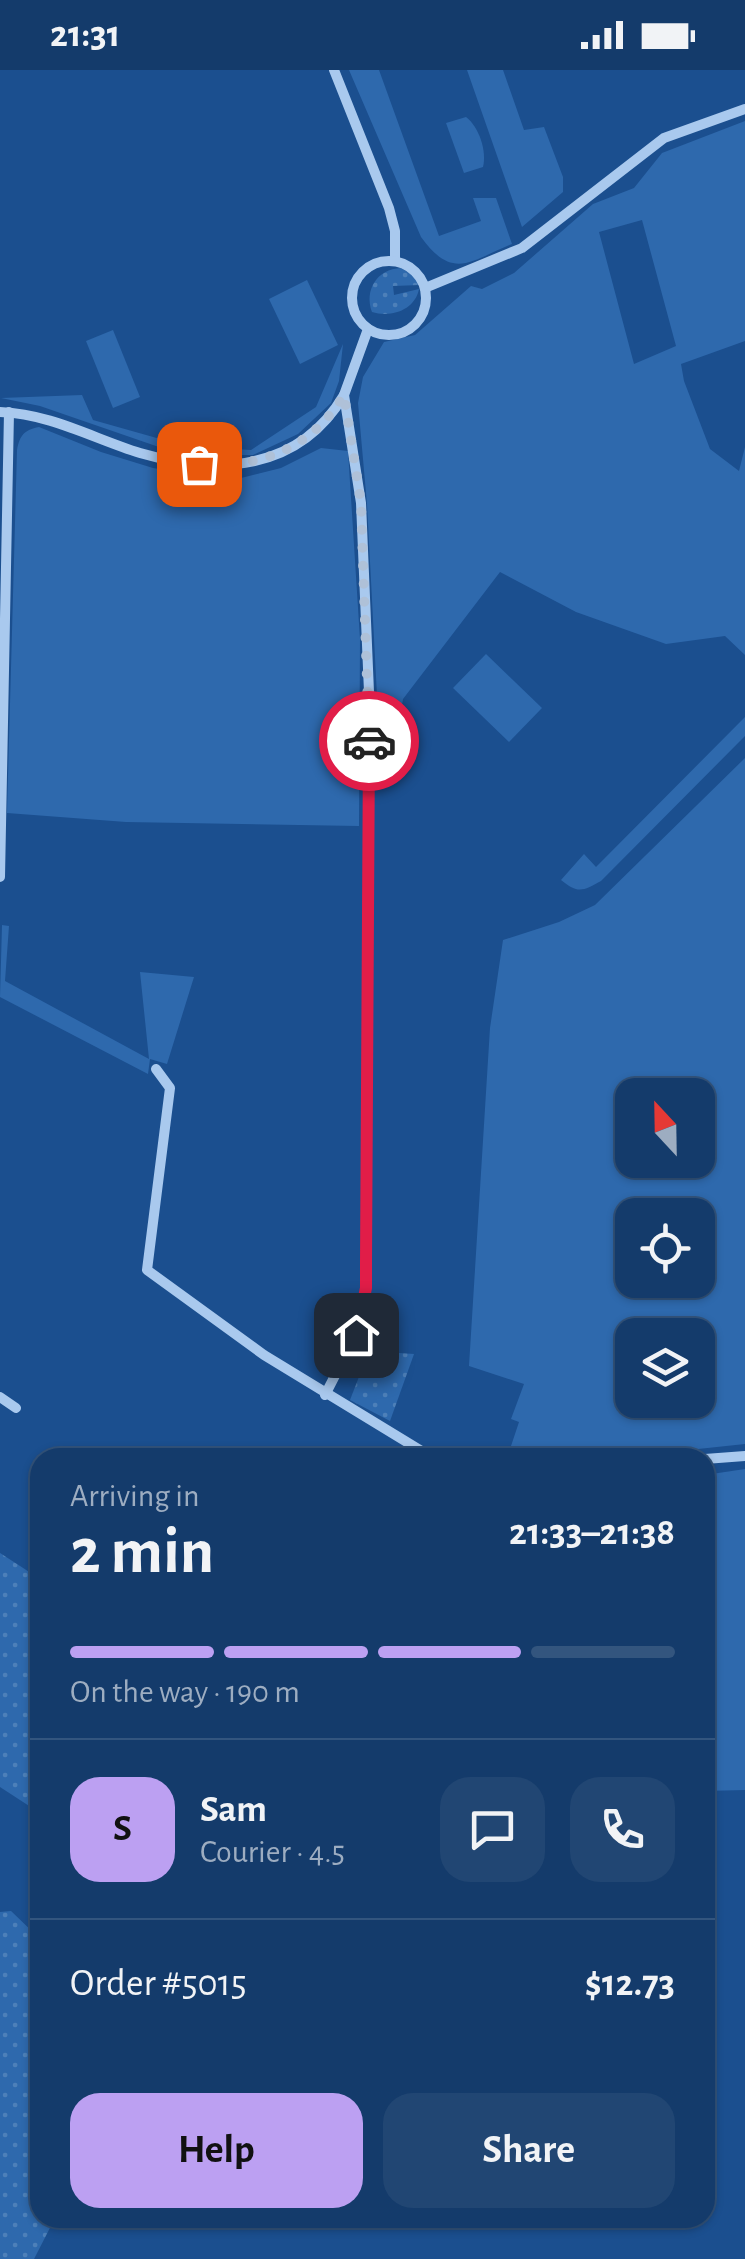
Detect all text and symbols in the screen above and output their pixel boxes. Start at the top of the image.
text: 21:31 [50,16,120,54]
pin [157,422,242,507]
icon: bag [172,437,227,492]
courier [319,691,419,791]
icon: car [342,714,397,769]
north arrow [615,1078,715,1178]
map controls [615,1078,715,1418]
button: locate [615,1198,715,1298]
pin [314,1293,399,1378]
icon: home [329,1308,384,1363]
button: layers [615,1318,715,1418]
text: Arriving in [70,1480,199,1512]
text: 21:33–21:38 [509,1514,675,1552]
text: 2 min [70,1520,214,1585]
text: On the way · 190 m [70,1676,300,1708]
button: chat [440,1777,545,1882]
button: phone [570,1777,675,1882]
text: Sam [200,1791,267,1829]
text: S [113,1810,132,1848]
text: Courier · 4.5 [200,1836,345,1868]
text: Order #5015 [70,1965,247,2003]
text: $12.73 [585,1965,675,2003]
button: Help [70,2093,363,2208]
button: Share [383,2093,675,2208]

